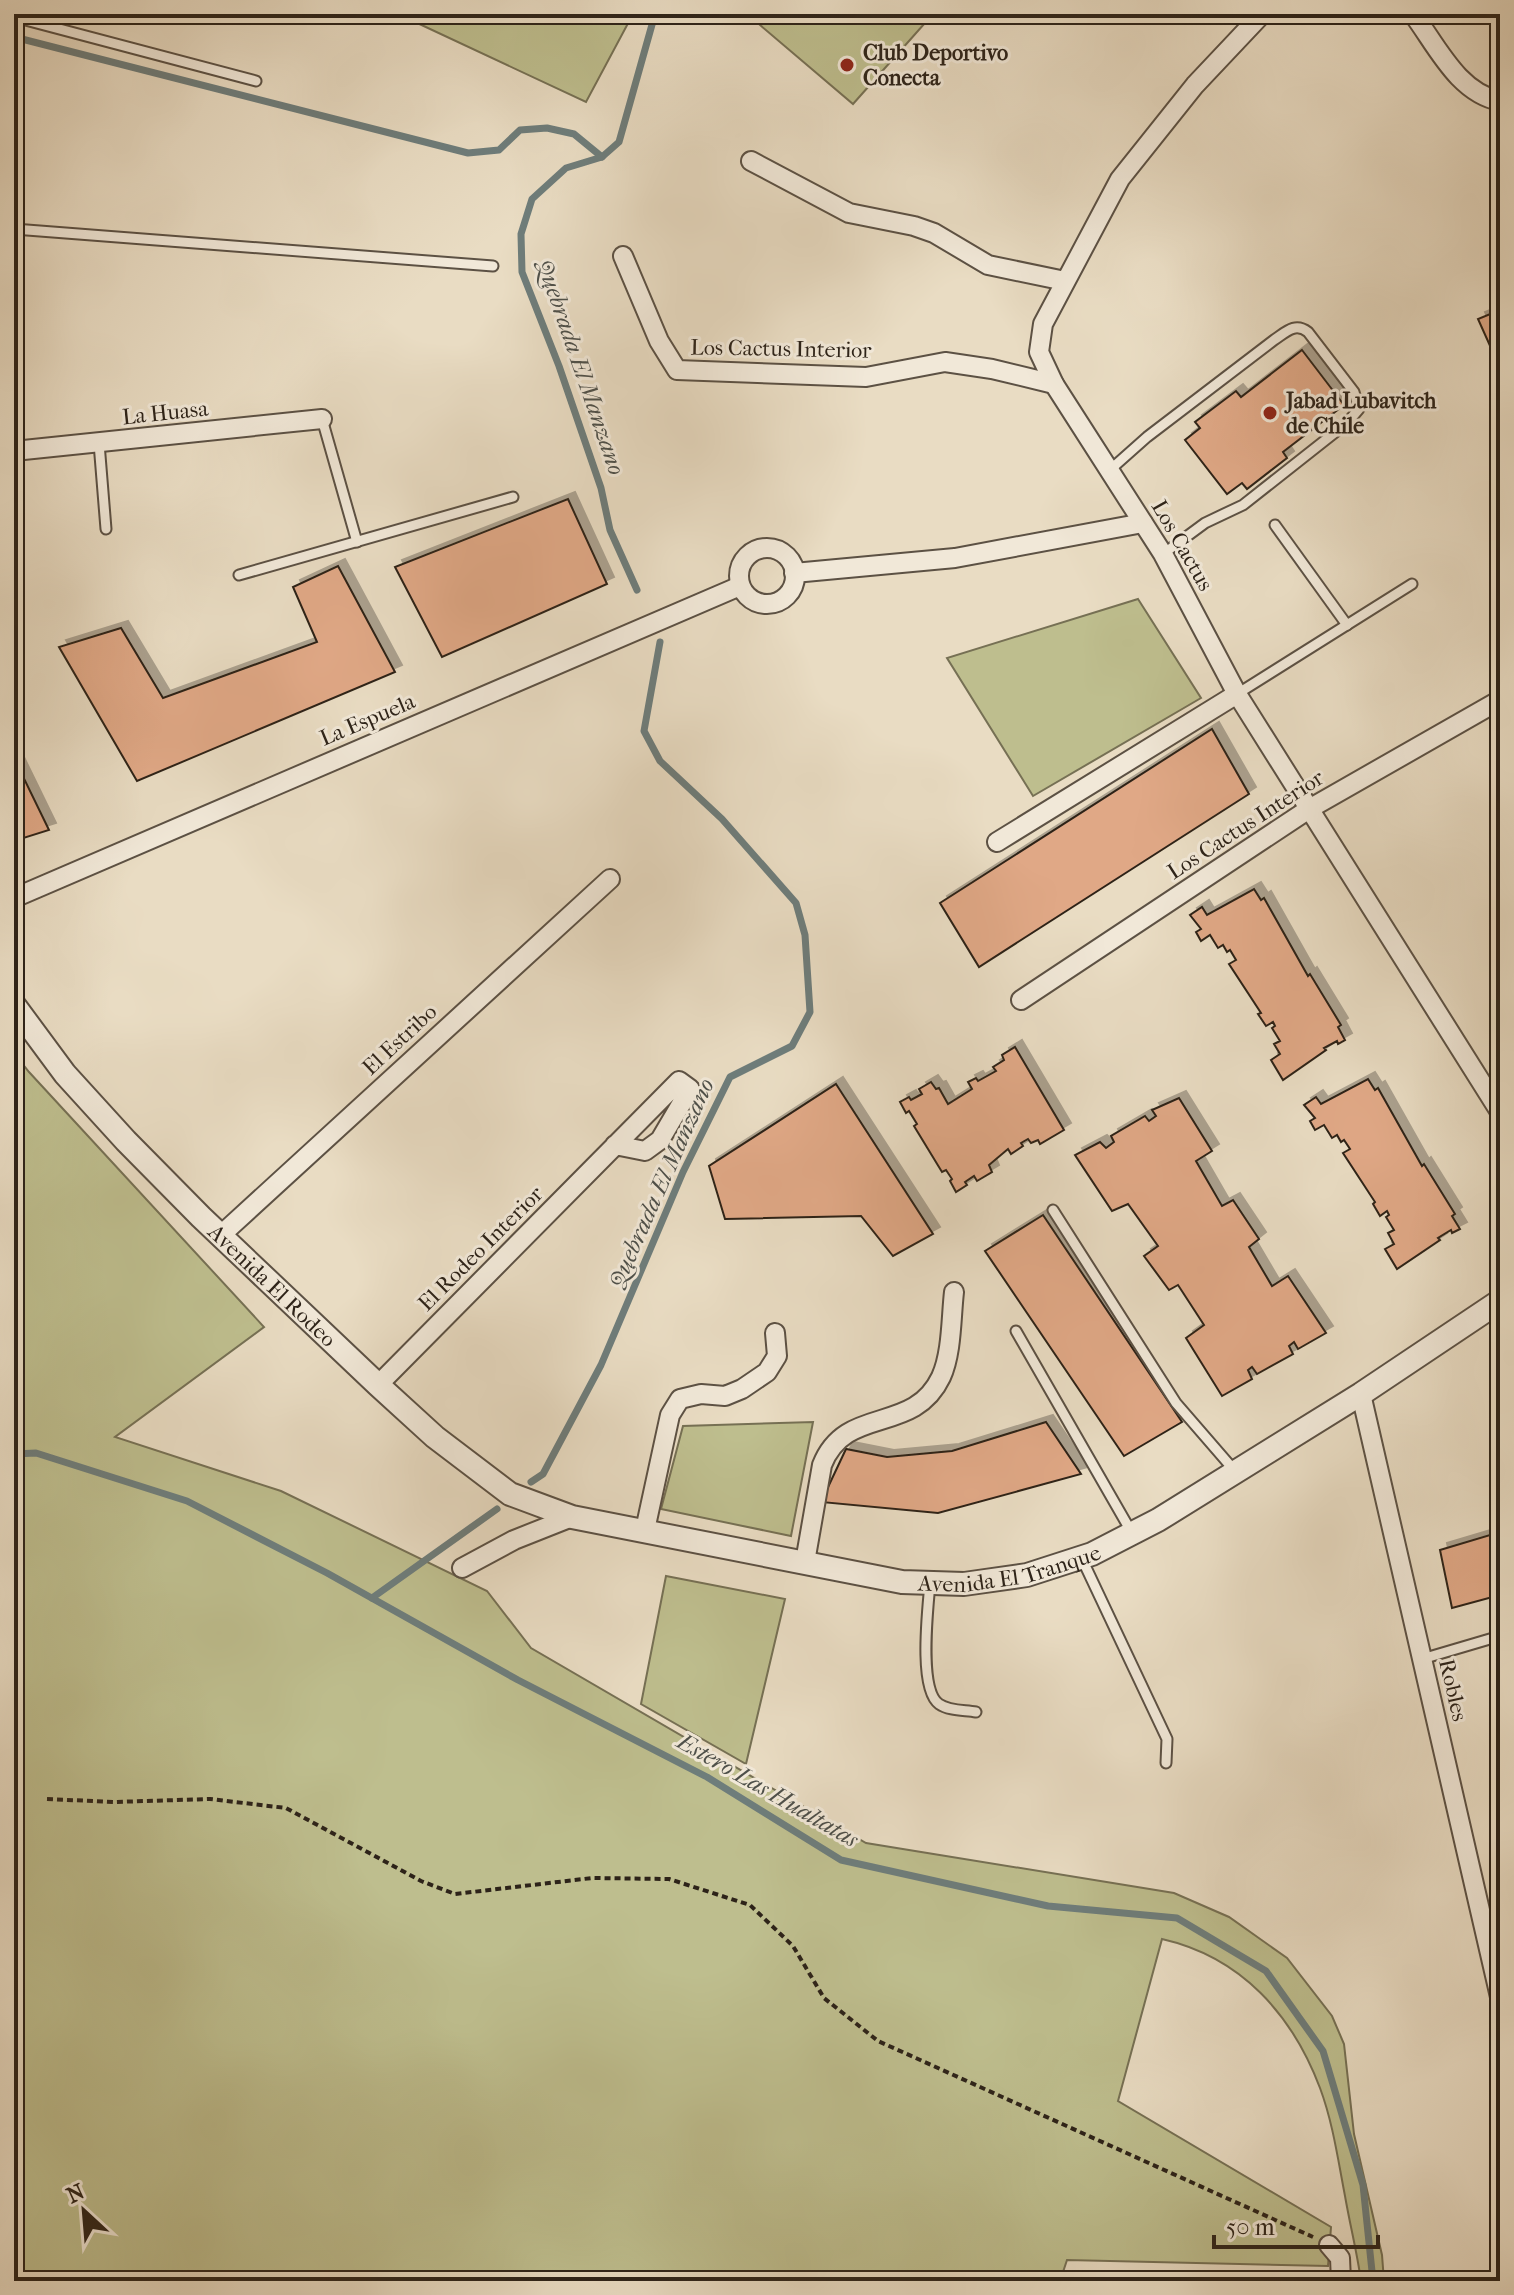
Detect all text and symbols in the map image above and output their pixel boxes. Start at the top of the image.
place label: Club Deportivo Conecta [863,40,1008,91]
marker: Club Deportivo Conecta [838,56,856,74]
water label: Quebrada El Manzano [531,255,631,478]
street label: Los Cactus Interior [690,334,872,364]
place label: Jabad Lubavitch de Chile [1284,388,1437,439]
street label: La Huasa [121,395,210,430]
marker: Jabad Lubavitch de Chile [1261,404,1279,422]
street label: Los Cactus [1146,495,1219,596]
street label: La Espuela [316,688,420,752]
street label: Los Cactus Interior [1162,764,1329,885]
street label: El Estribo [357,999,442,1081]
water label: Quebrada El Manzano [602,1074,720,1293]
street label: El Rodeo Interior [413,1180,549,1317]
street label: Avenida El Rodeo [202,1218,341,1352]
street label: Avenida El Tranque [917,1540,1105,1598]
street label: Robles [1433,1657,1473,1724]
water label: Estero Las Hualtatas [671,1726,864,1853]
north arrow [44,2171,124,2251]
text: N [62,2178,89,2209]
scale bar [1214,2199,1378,2249]
text: 50 m [1226,2213,1275,2241]

